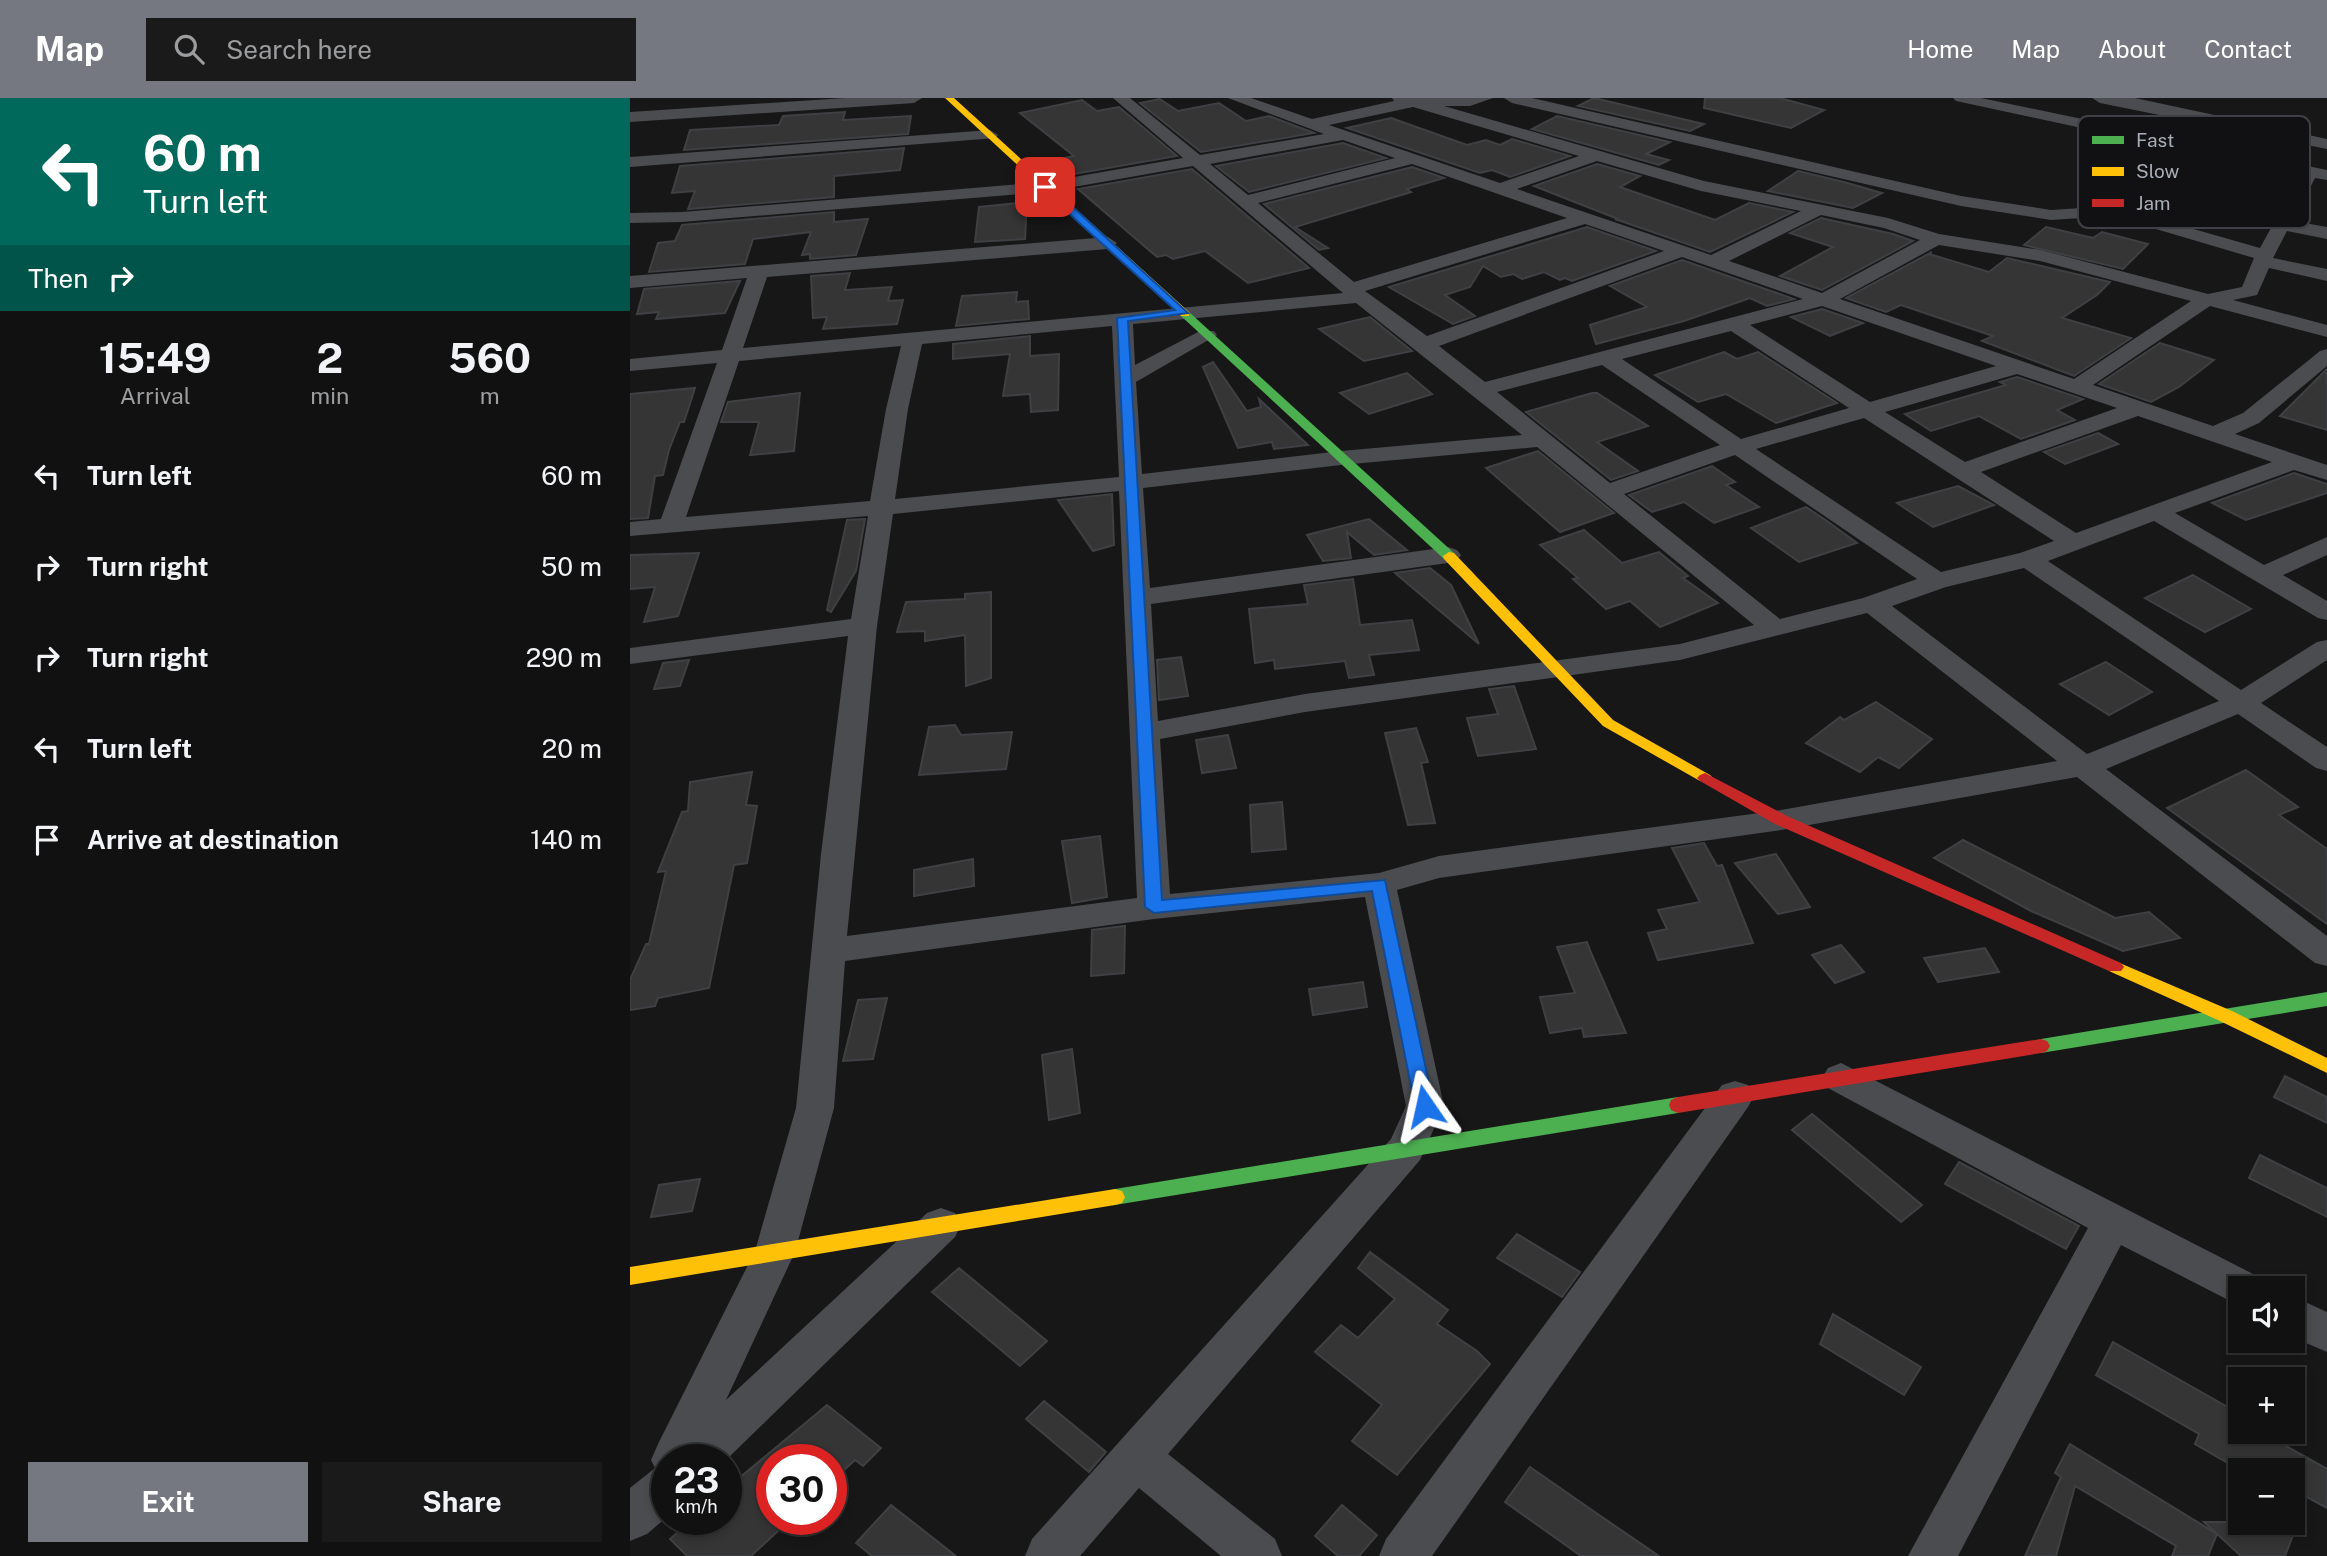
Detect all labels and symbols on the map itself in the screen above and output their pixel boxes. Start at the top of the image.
legend [2078,116,2310,228]
text: Fast [2136,129,2174,151]
pin [1015,157,1075,217]
text: Slow [2136,160,2180,182]
text: Jam [2136,192,2170,214]
position arrow [1388,1069,1462,1143]
speed limit sign: 30 [756,1444,847,1535]

